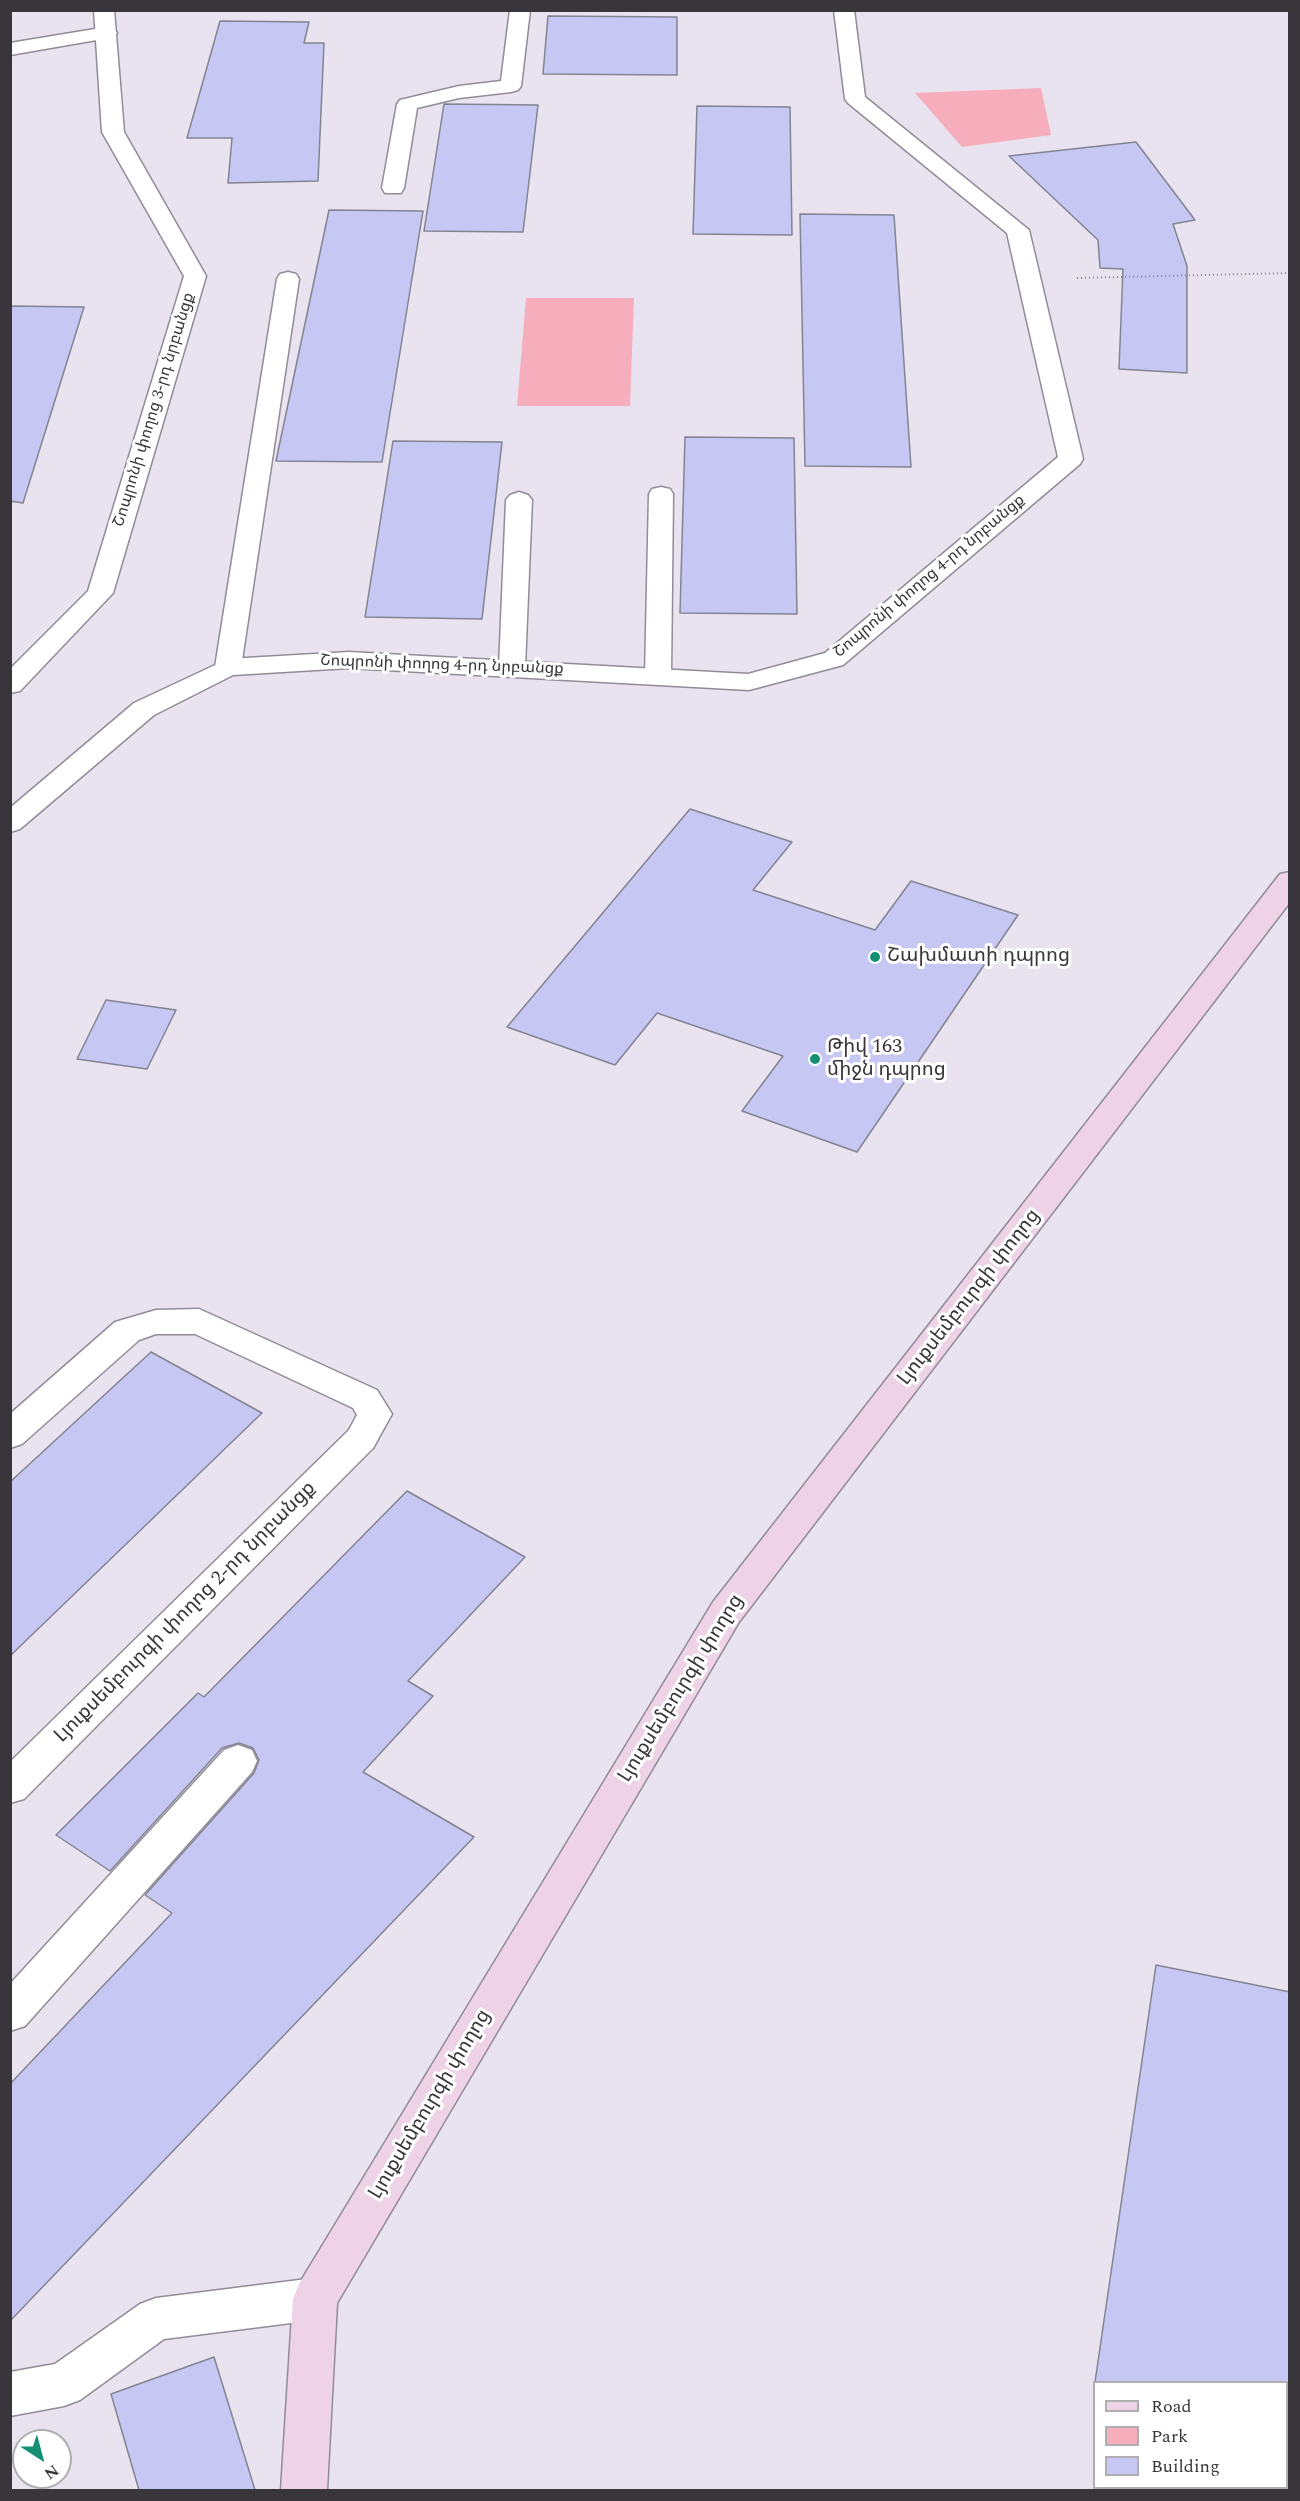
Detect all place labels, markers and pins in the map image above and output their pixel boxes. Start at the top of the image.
place label: Շախմատի դպրոց [887,945,1070,969]
marker: Շախմատի դպրոց [868,950,882,964]
place label: Թիվ 163 միջն դպրոց [827,1036,946,1083]
marker: Թիվ 163 միջն դպրոց [808,1052,822,1066]

